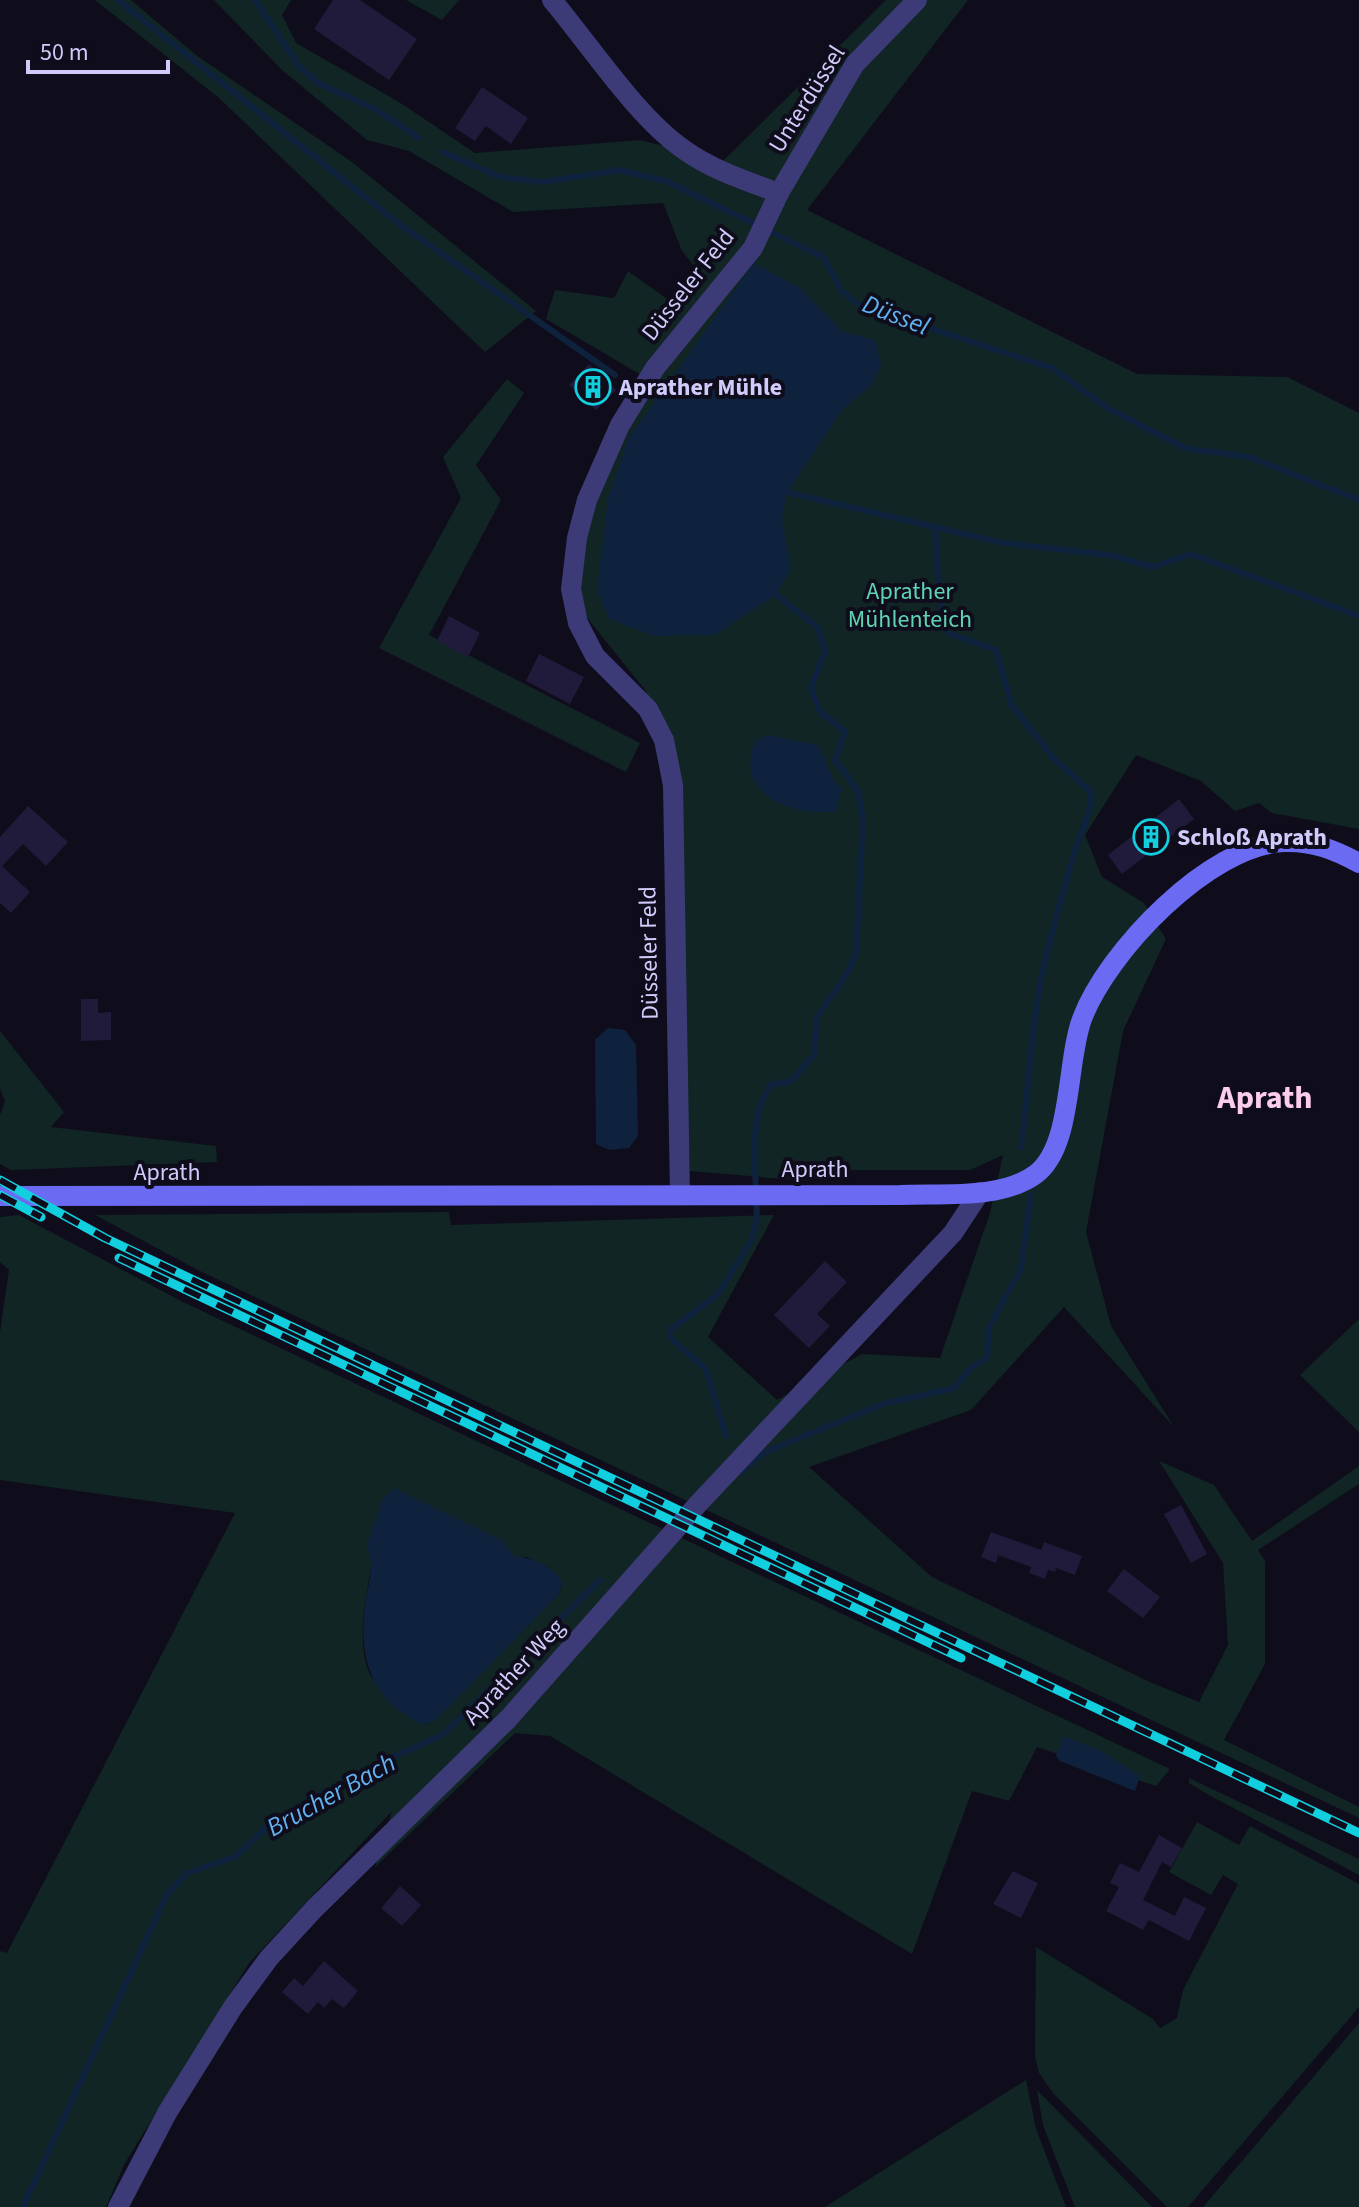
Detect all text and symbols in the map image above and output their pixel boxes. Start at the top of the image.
scale bar [28,24,168,74]
text: 50 m [40,35,89,70]
street label: Unterdüssel [760,38,854,160]
street label: Düsseler Feld [633,221,743,349]
water label: Düssel [857,285,935,345]
building icon: Aprather Mühle [574,368,612,406]
place label: Aprather Mühle [618,370,782,405]
park label: Aprather Mühlenteich [848,574,972,637]
building icon: Schloß Aprath [1132,818,1170,856]
place label: Schloß Aprath [1177,820,1327,855]
street label: Düsseler Feld [630,886,668,1020]
district label: Aprath [1216,1075,1313,1121]
street label: Aprath [781,1152,849,1187]
street label: Aprath [133,1155,201,1190]
street label: Aprather Weg [455,1611,573,1733]
water label: Brucher Bach [260,1744,402,1846]

